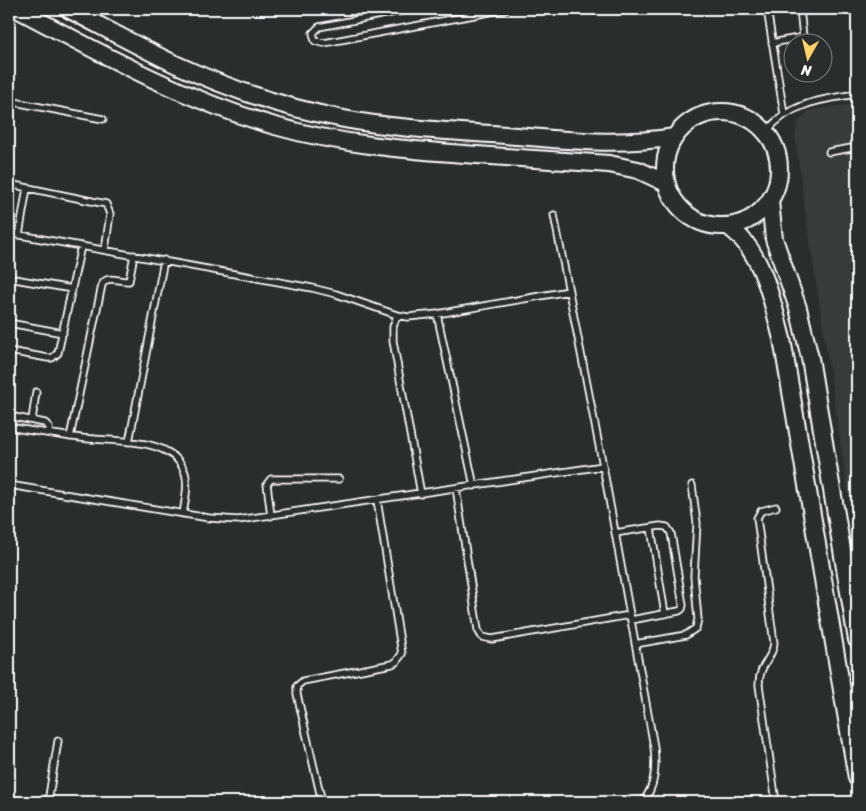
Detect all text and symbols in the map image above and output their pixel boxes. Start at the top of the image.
north arrow [784,32,834,82]
text: N [799,57,814,84]

